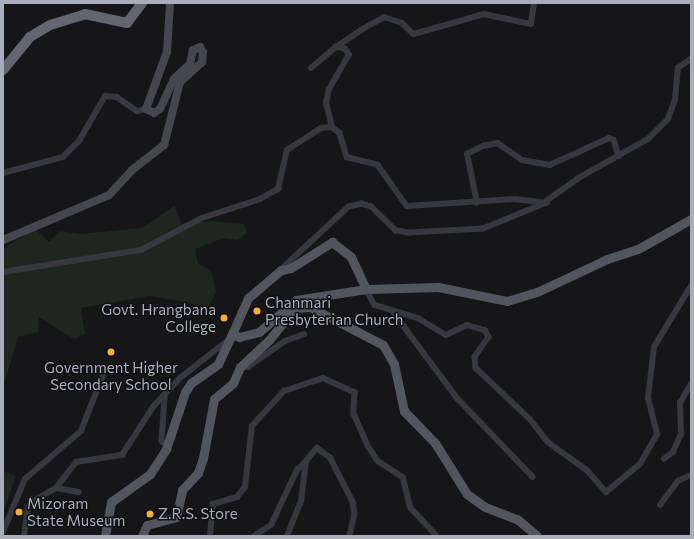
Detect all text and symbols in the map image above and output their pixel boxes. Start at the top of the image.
place label: Chanmari Presbyterian Church [265,293,403,328]
place label: Govt. Hrangbana College [101,300,216,335]
marker: Chanmari Presbyterian Church [252,306,262,316]
marker: Govt. Hrangbana College [219,313,229,323]
marker: Government Higher Secondary School [106,347,116,357]
place label: Government Higher Secondary School [44,358,178,393]
place label: Mizoram State Museum [27,494,125,529]
place label: Z.R.S. Store [158,505,238,523]
marker: Mizoram State Museum [14,507,24,517]
marker: Z.R.S. Store [145,509,155,519]

